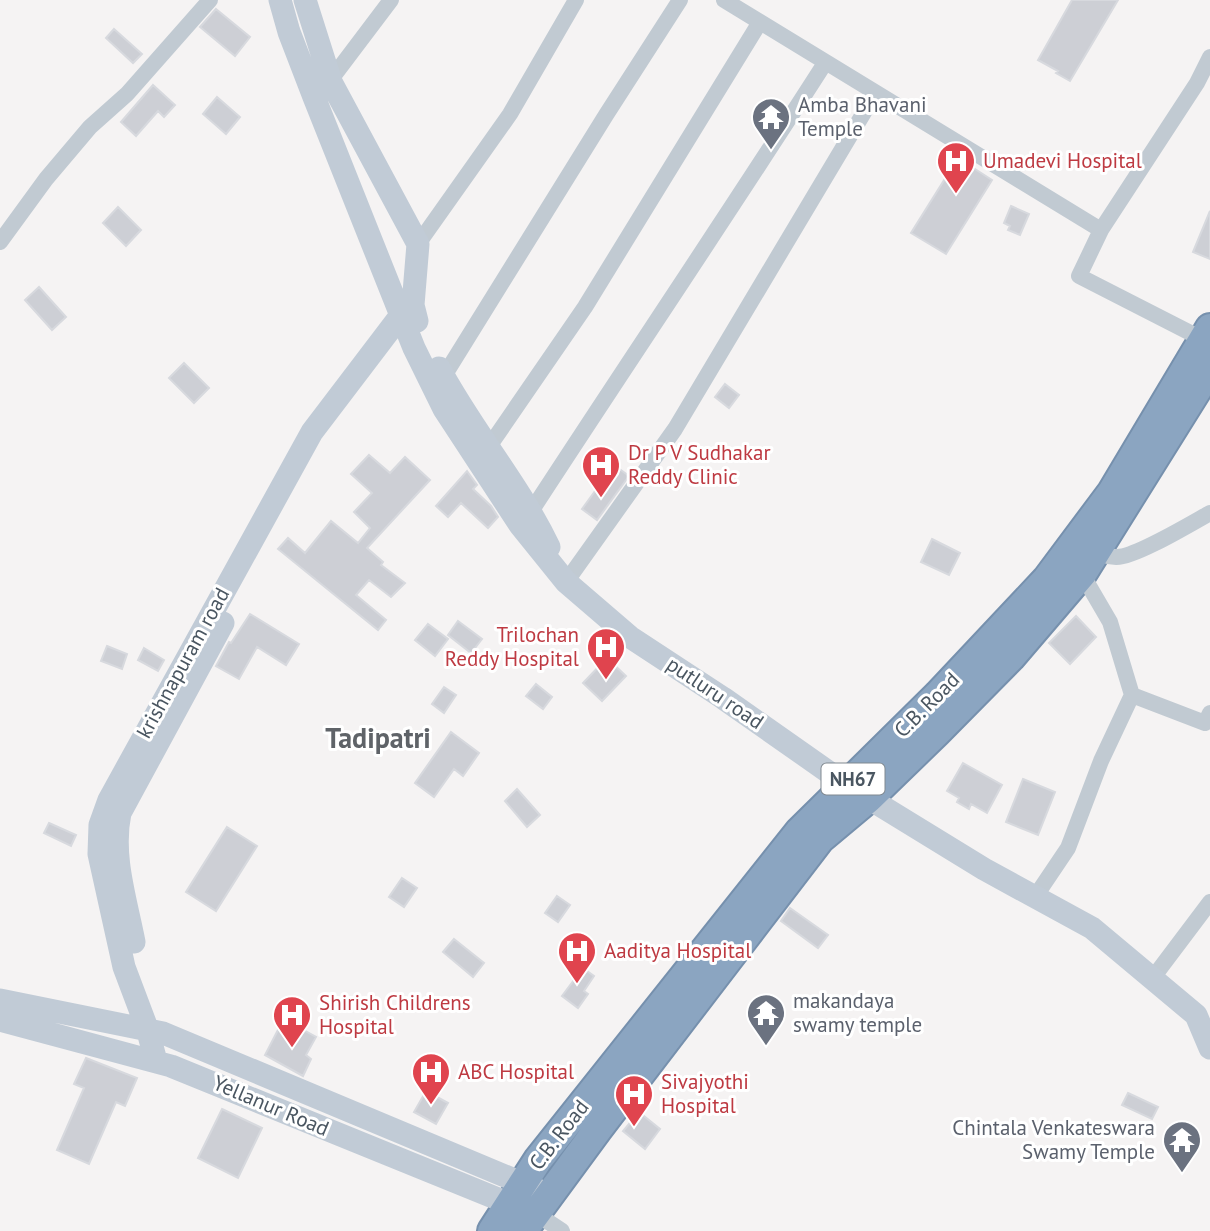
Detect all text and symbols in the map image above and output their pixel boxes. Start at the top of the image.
place label: Amba Bhavani Temple [798,91,927,142]
temple icon: Amba Bhavani Temple [750,96,792,151]
hospital icon: Umadevi Hospital [935,140,977,195]
place label: Umadevi Hospital [983,147,1142,174]
place label: Dr P V Sudhakar Reddy Clinic [628,439,771,490]
hospital icon: Dr P V Sudhakar Reddy Clinic [580,444,622,499]
street label: krishnapuram road [130,583,235,743]
place label: Trilochan Reddy Hospital [445,621,579,672]
hospital icon: Trilochan Reddy Hospital [585,626,627,681]
street label: putluru road [662,650,769,735]
street label: C.B. Road [888,666,965,743]
district label: Tadipatri [325,719,431,756]
road number: NH67 [822,764,884,794]
hospital icon: Aaditya Hospital [556,930,598,985]
place label: Aaditya Hospital [604,937,751,964]
place label: makandaya swamy temple [793,987,922,1038]
place label: Shirish Childrens Hospital [319,989,471,1040]
temple icon: makandaya swamy temple [745,992,787,1047]
hospital icon: Shirish Childrens Hospital [271,994,313,1049]
hospital icon: ABC Hospital [410,1051,452,1106]
place label: ABC Hospital [458,1058,574,1085]
place label: Sivajyothi Hospital [661,1068,749,1119]
street label: Yellanur Road [209,1069,333,1142]
hospital icon: Sivajyothi Hospital [613,1073,655,1128]
street label: C.B. Road [523,1094,594,1175]
place label: Chintala Venkateswara Swamy Temple [952,1114,1155,1165]
temple icon: Chintala Venkateswara Swamy Temple [1161,1119,1203,1174]

